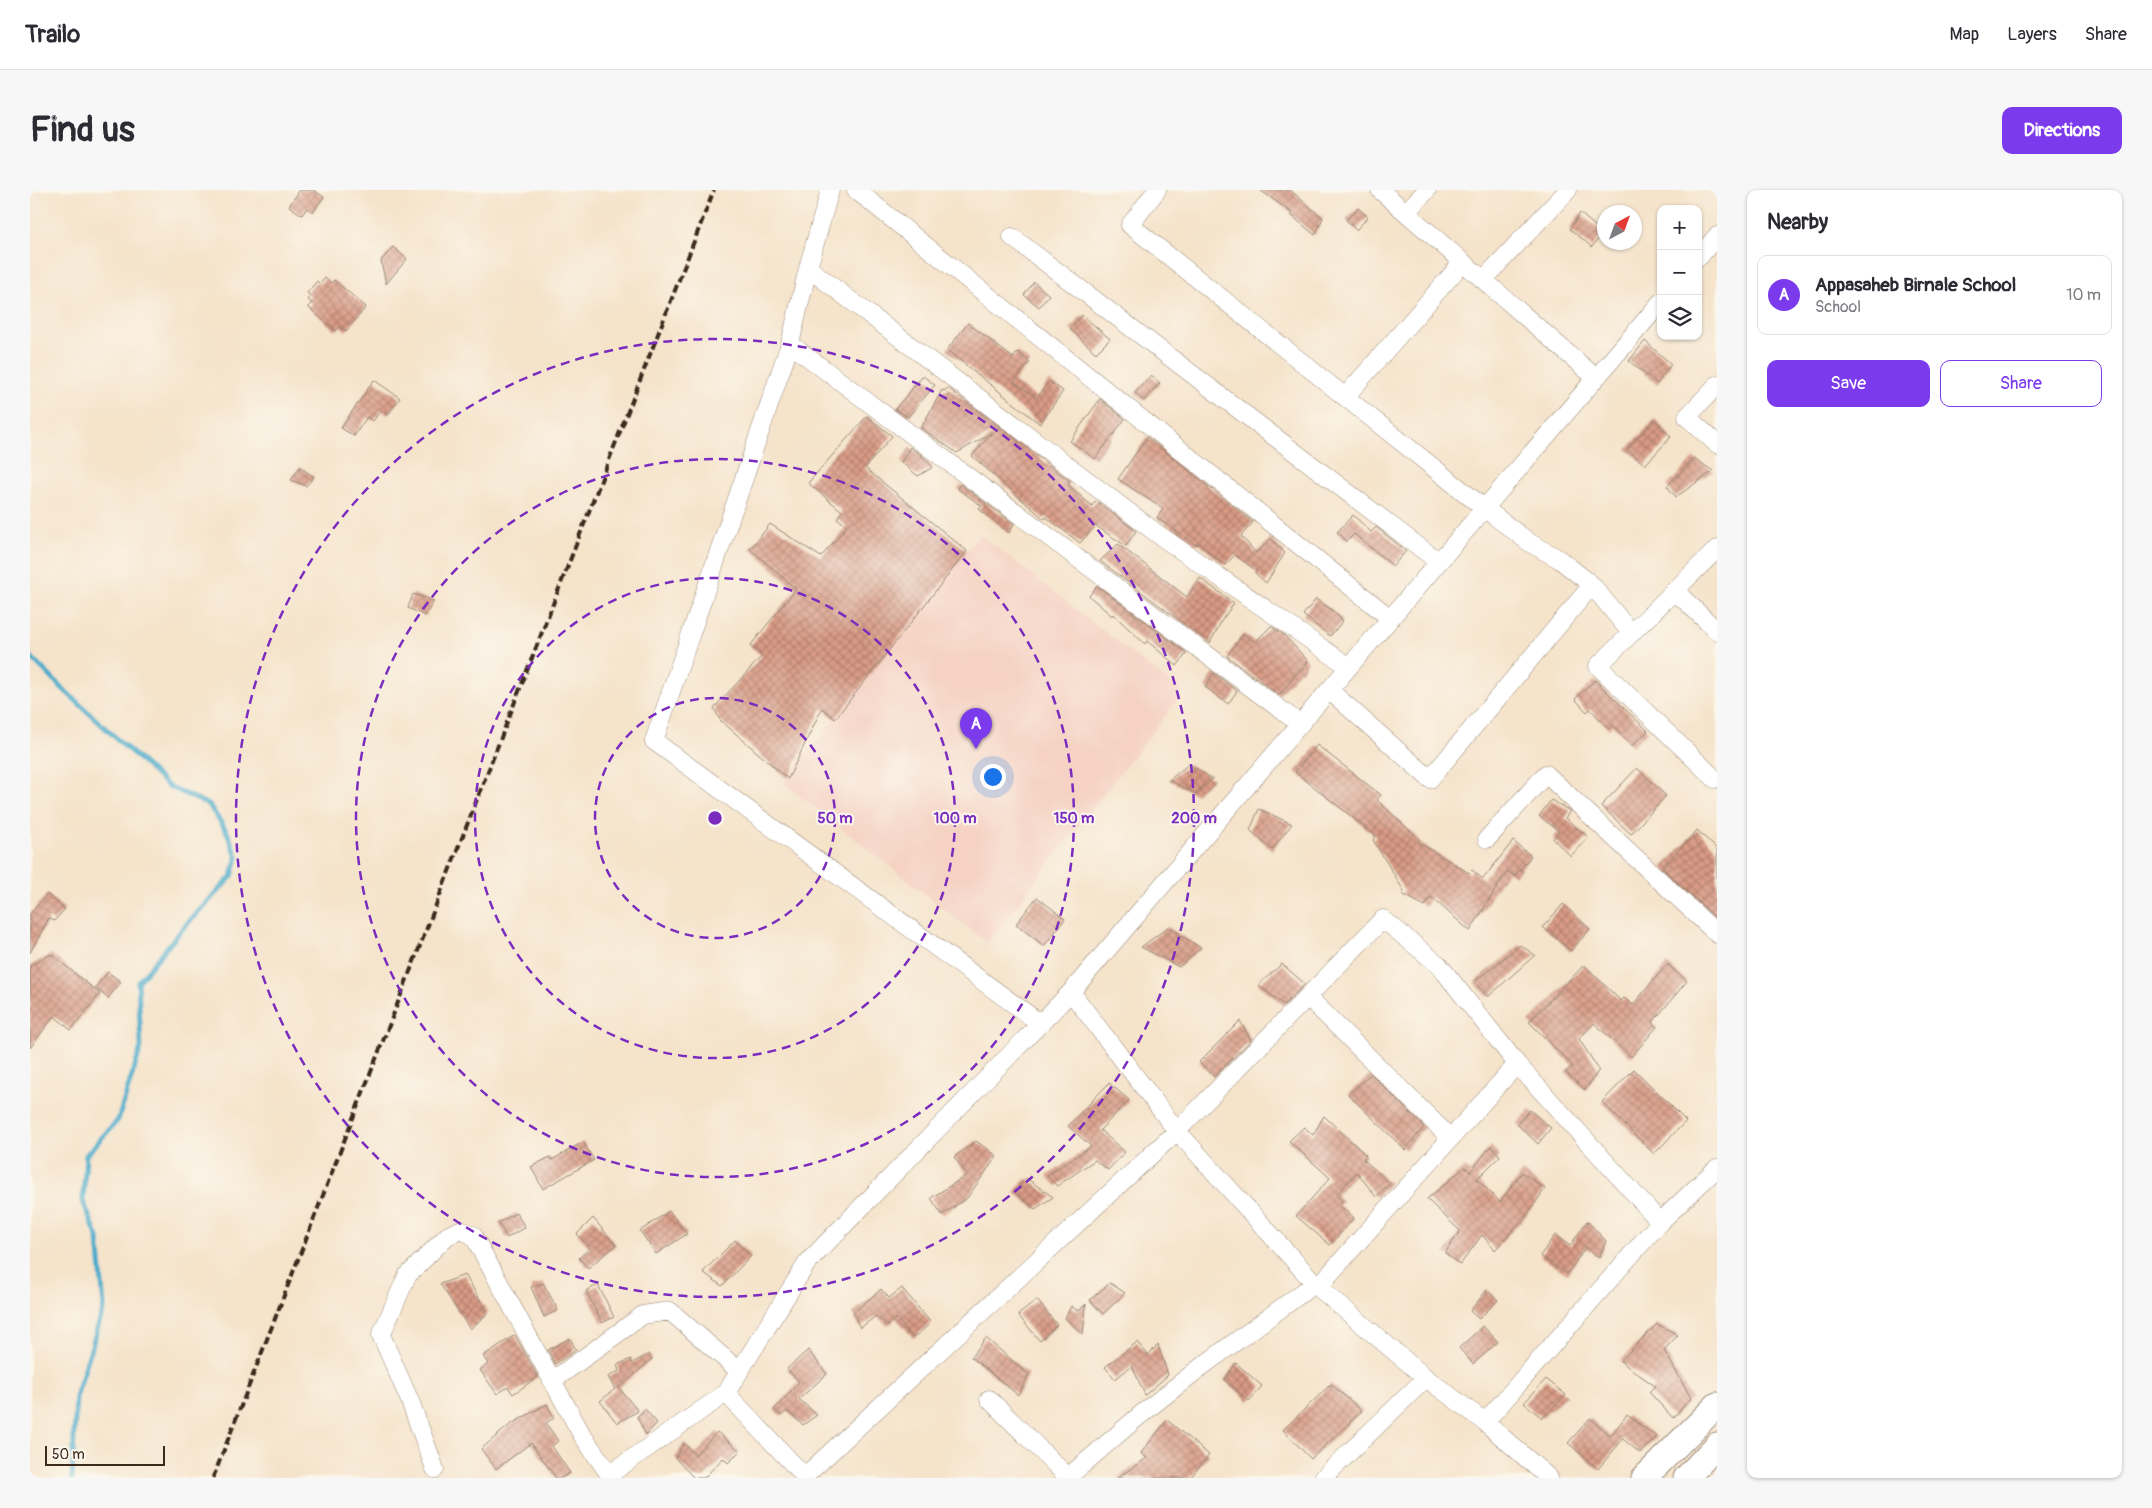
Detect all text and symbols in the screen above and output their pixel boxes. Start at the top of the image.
text: Trailo [25,20,80,49]
text: Map [1950,23,1979,46]
text: Layers [2007,23,2057,46]
text: Share [2085,23,2127,46]
button: Directions [2002,107,2122,154]
text: Find us [30,108,135,152]
north arrow [1597,205,1642,250]
map controls [1657,205,1702,340]
button: + [1657,205,1702,250]
text: Nearby [1767,209,1828,236]
button: − [1657,250,1702,295]
text: Appasaheb Birnale School [1815,273,2016,297]
text: A [1779,285,1789,305]
text: 10 m [2066,285,2101,305]
button: layers [1657,295,1702,340]
text: School [1815,297,1861,317]
button: Save [1767,360,1930,407]
button: Share [1940,360,2102,407]
pin: A [960,708,992,749]
your location [980,764,1006,790]
centre of rings [706,809,724,827]
text: 50 m [818,809,852,828]
text: 100 m [934,809,976,828]
text: 150 m [1054,809,1094,828]
text: 200 m [1171,809,1217,828]
scale bar [45,1443,165,1466]
text: 50 m [52,1446,85,1463]

